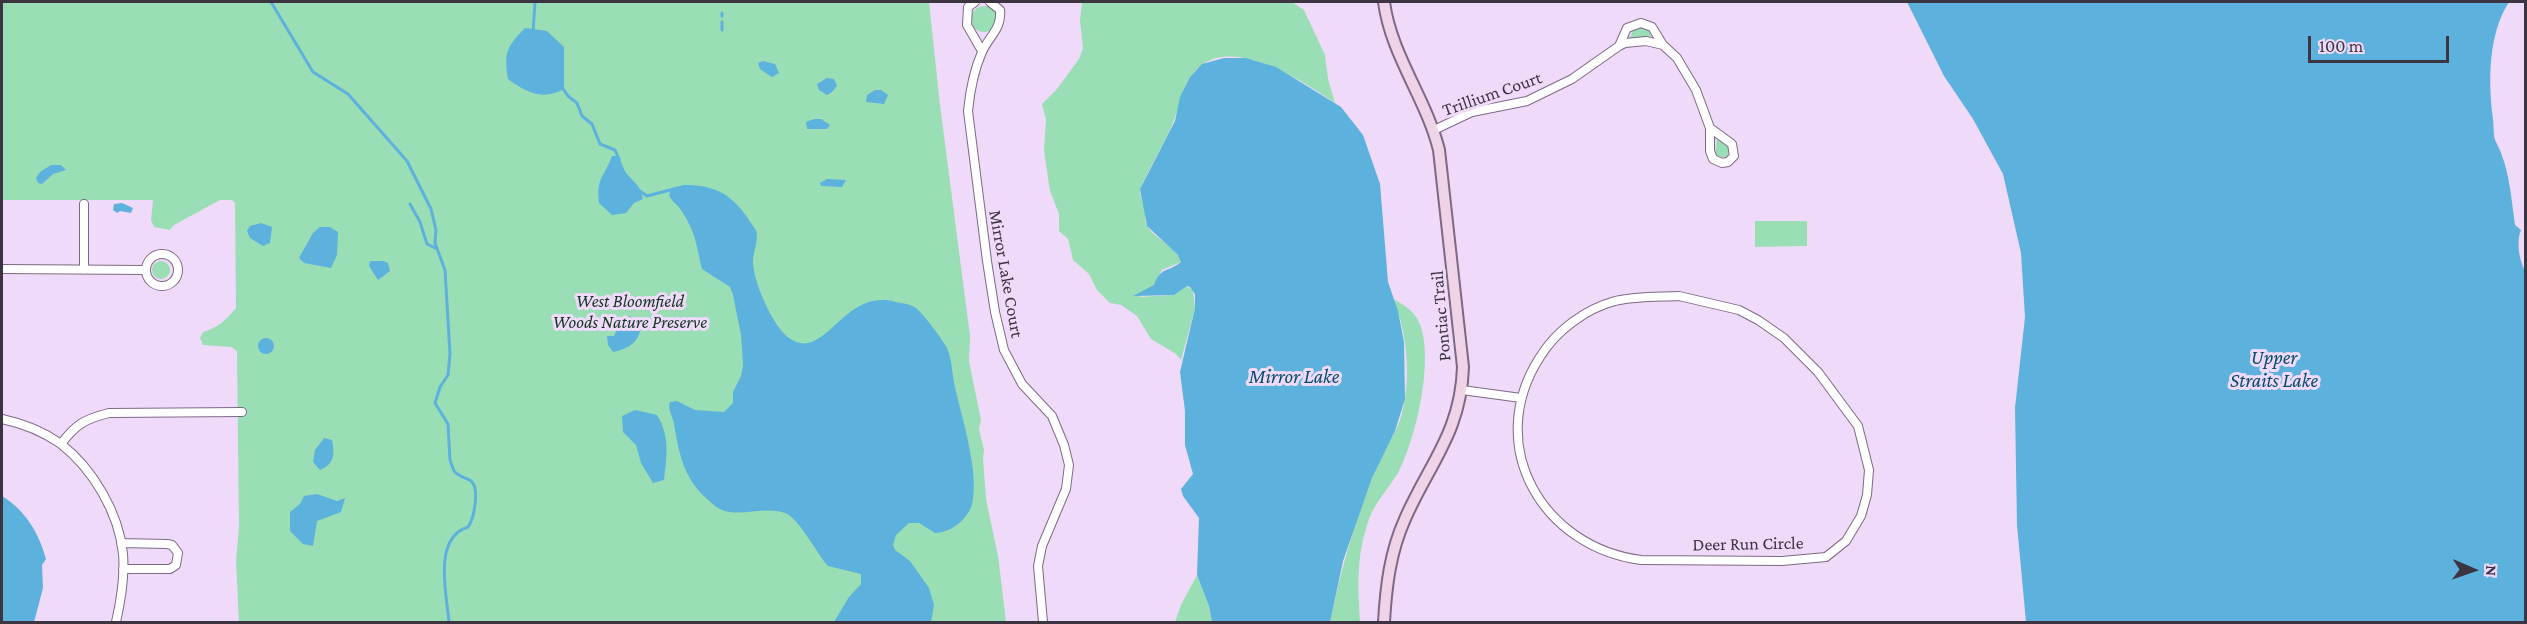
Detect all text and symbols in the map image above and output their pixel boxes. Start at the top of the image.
scale bar [2311,24,2452,62]
text: 100 m [2319,36,2363,56]
street label: Trillium Court [1439,67,1545,121]
street label: Mirror Lake Court [984,209,1028,339]
street label: Pontiac Trail [1426,270,1456,362]
park label: West Bloomfield Woods Nature Preserve [553,290,707,332]
water label: Upper Straits Lake [2230,346,2318,393]
water label: Mirror Lake [1249,365,1339,389]
street label: Deer Run Circle [1692,532,1804,556]
north arrow [2443,540,2503,600]
text: N [2483,565,2500,576]

